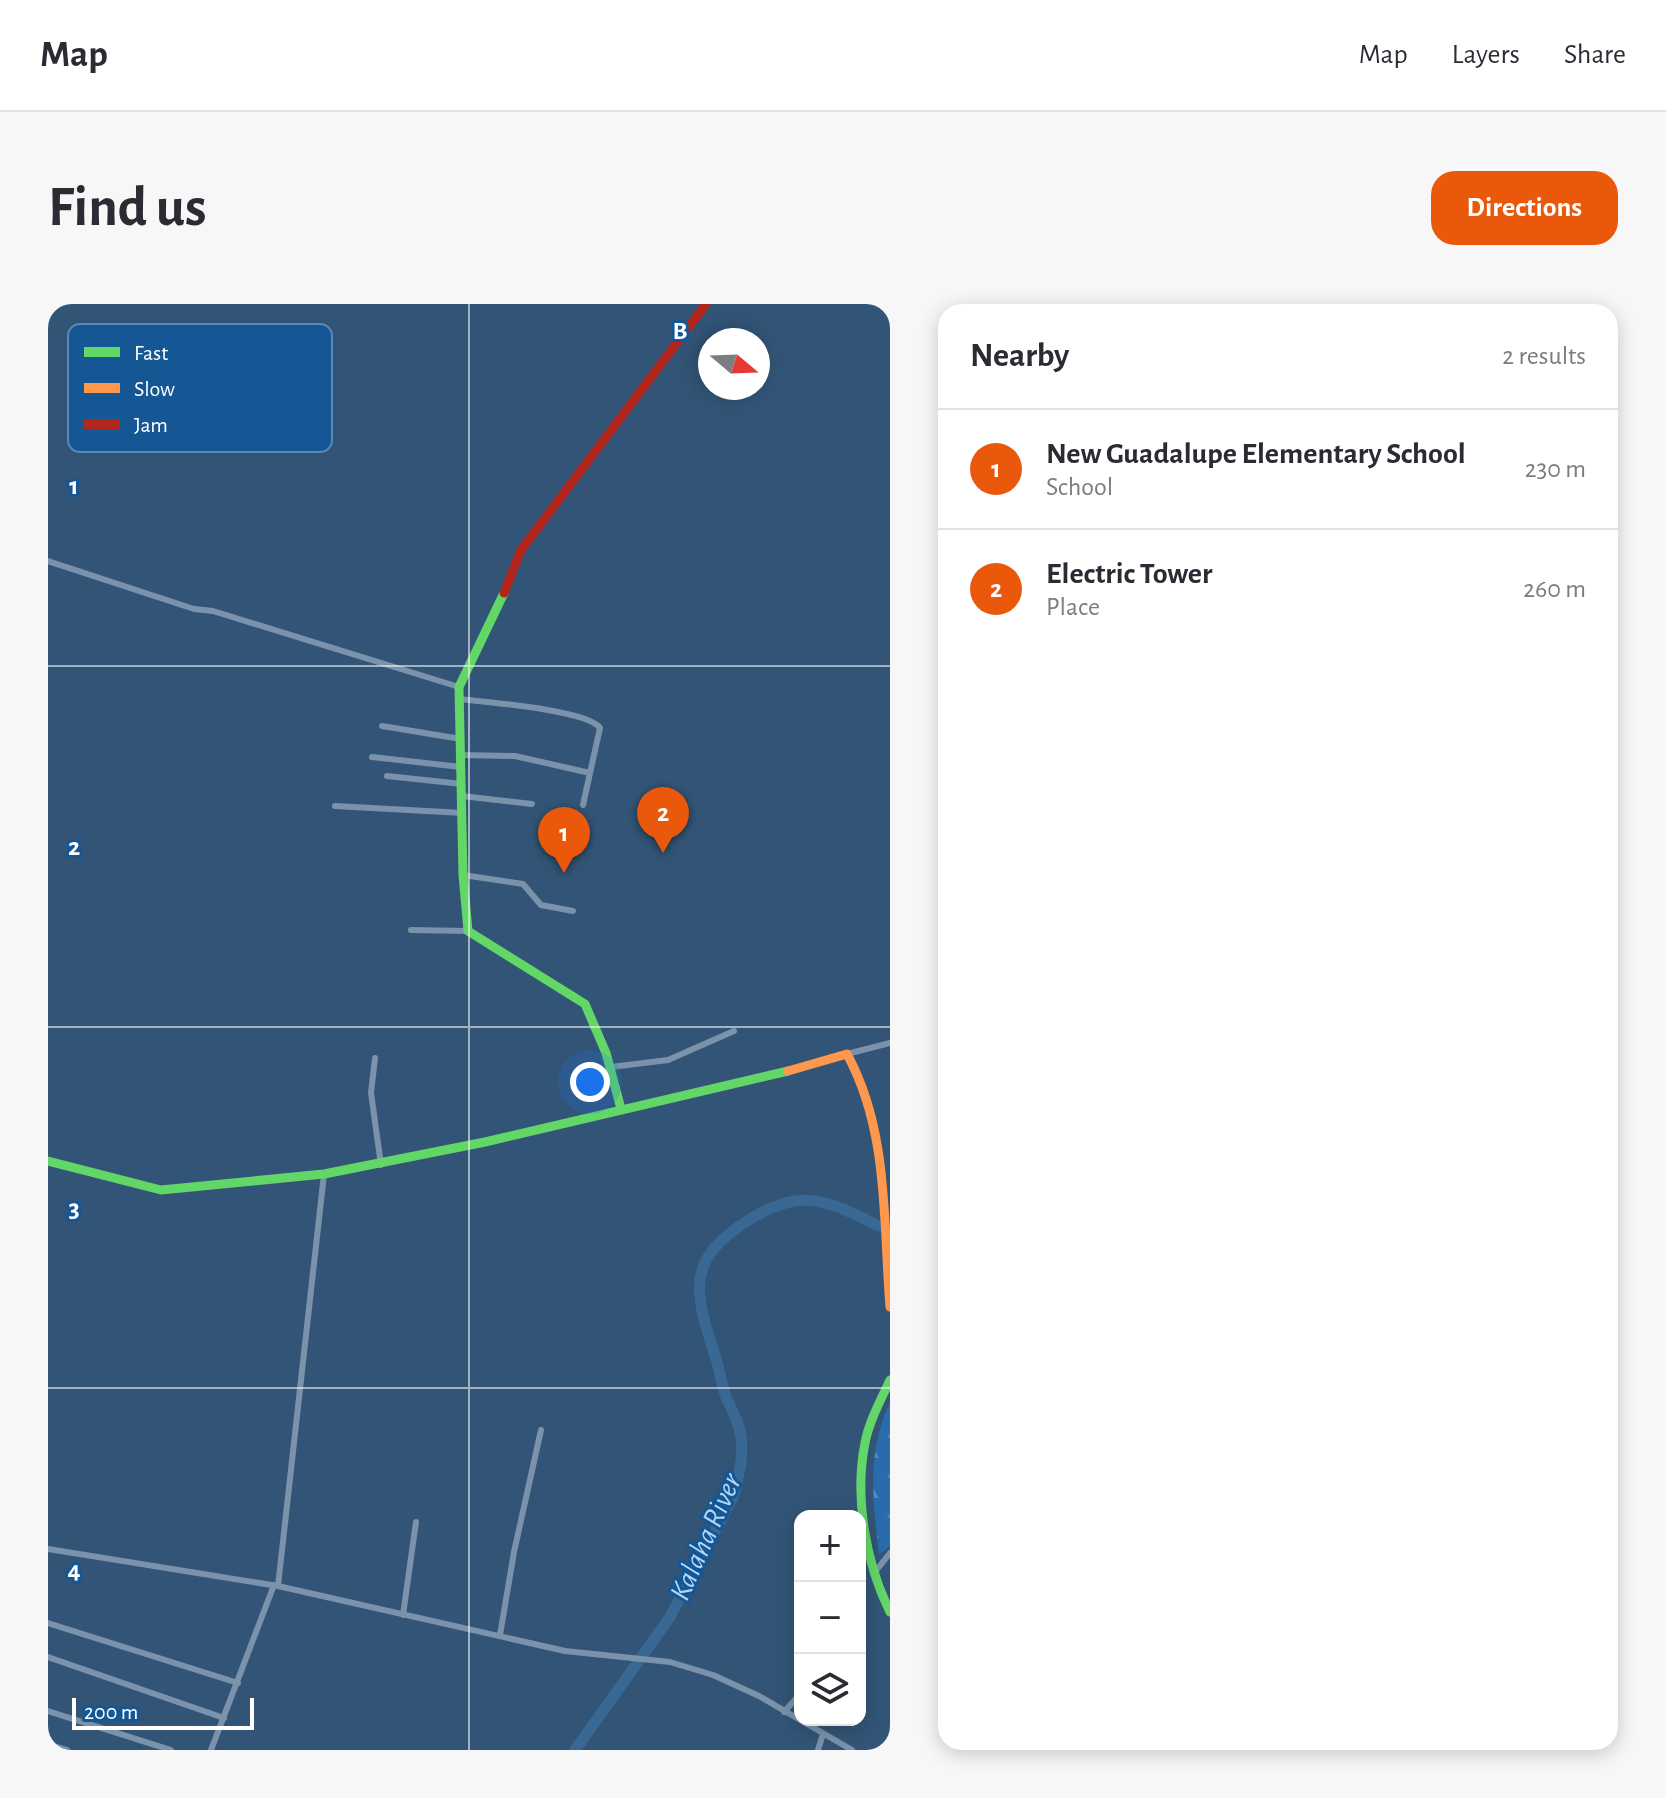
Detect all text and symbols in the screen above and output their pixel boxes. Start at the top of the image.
text: Map [40,36,108,74]
text: Map [1359,41,1408,69]
text: Layers [1452,41,1520,69]
text: Share [1564,41,1626,69]
button: Directions [1431,171,1618,245]
text: Find us [48,180,206,236]
text: B [672,318,688,344]
legend [68,324,332,452]
north arrow [698,328,770,400]
text: Nearby [970,339,1069,373]
text: Fast [134,342,168,364]
text: 2 results [1502,343,1586,369]
text: Slow [134,378,175,400]
text: Jam [134,414,168,436]
text: New Guadalupe Elementary School [1046,439,1466,469]
text: 1 [991,456,1001,482]
text: 230 m [1525,456,1586,482]
text: 1 [69,473,79,499]
text: School [1046,474,1113,500]
text: Electric Tower [1046,559,1212,589]
text: 2 [990,576,1002,602]
text: 260 m [1523,576,1586,602]
text: Place [1046,594,1100,620]
pin: 2 [637,787,689,853]
pin: 1 [538,807,590,873]
text: 2 [68,834,80,860]
your location [570,1062,610,1102]
text: 3 [68,1196,80,1222]
water label: Kalaha River [665,1468,748,1605]
map controls [794,1510,866,1726]
button: + [794,1510,866,1582]
text: 4 [67,1557,81,1583]
button: − [794,1582,866,1654]
button: layers [794,1654,866,1726]
scale bar [72,1694,254,1730]
text: 200 m [84,1701,138,1723]

